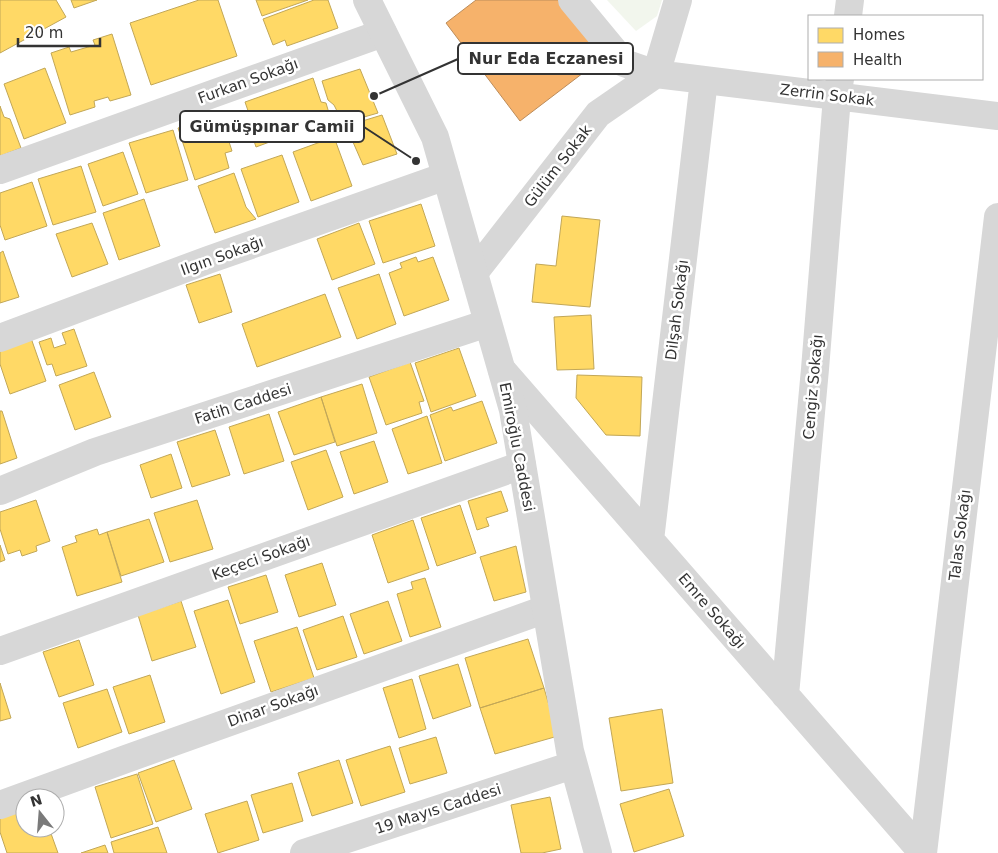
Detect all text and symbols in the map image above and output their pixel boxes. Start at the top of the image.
scale bar [18,15,100,47]
legend [808,15,983,80]
text: 20 m [25,24,63,42]
text: Homes [853,26,905,44]
callout: Nur Eda Eczanesi [458,43,633,74]
text: Nur Eda Eczanesi [469,49,623,68]
text: Health [853,51,902,69]
street label: Furkan Sokağı [195,55,301,107]
street label: Zerrin Sokak [779,80,876,110]
callout: Gümüşpınar Camii [180,111,364,142]
text: Gümüşpınar Camii [190,117,354,136]
street label: Gülüm Sokak [520,121,596,211]
street label: Ilgın Sokağı [178,233,266,279]
street label: Dilşah Sokağı [662,259,692,361]
street label: Cengiz Sokağı [799,334,827,440]
street label: Fatih Caddesi [192,380,294,428]
street label: Emiroğlu Caddesi [496,381,538,513]
street label: Talas Sokağı [945,488,975,583]
street label: Keçeci Sokağı [210,532,312,584]
street label: Emre Sokağı [674,570,750,652]
street label: Dinar Sokağı [225,681,321,731]
street label: 19 Mayıs Caddesi [373,780,503,838]
north arrow [15,788,65,838]
text: N [28,791,44,810]

